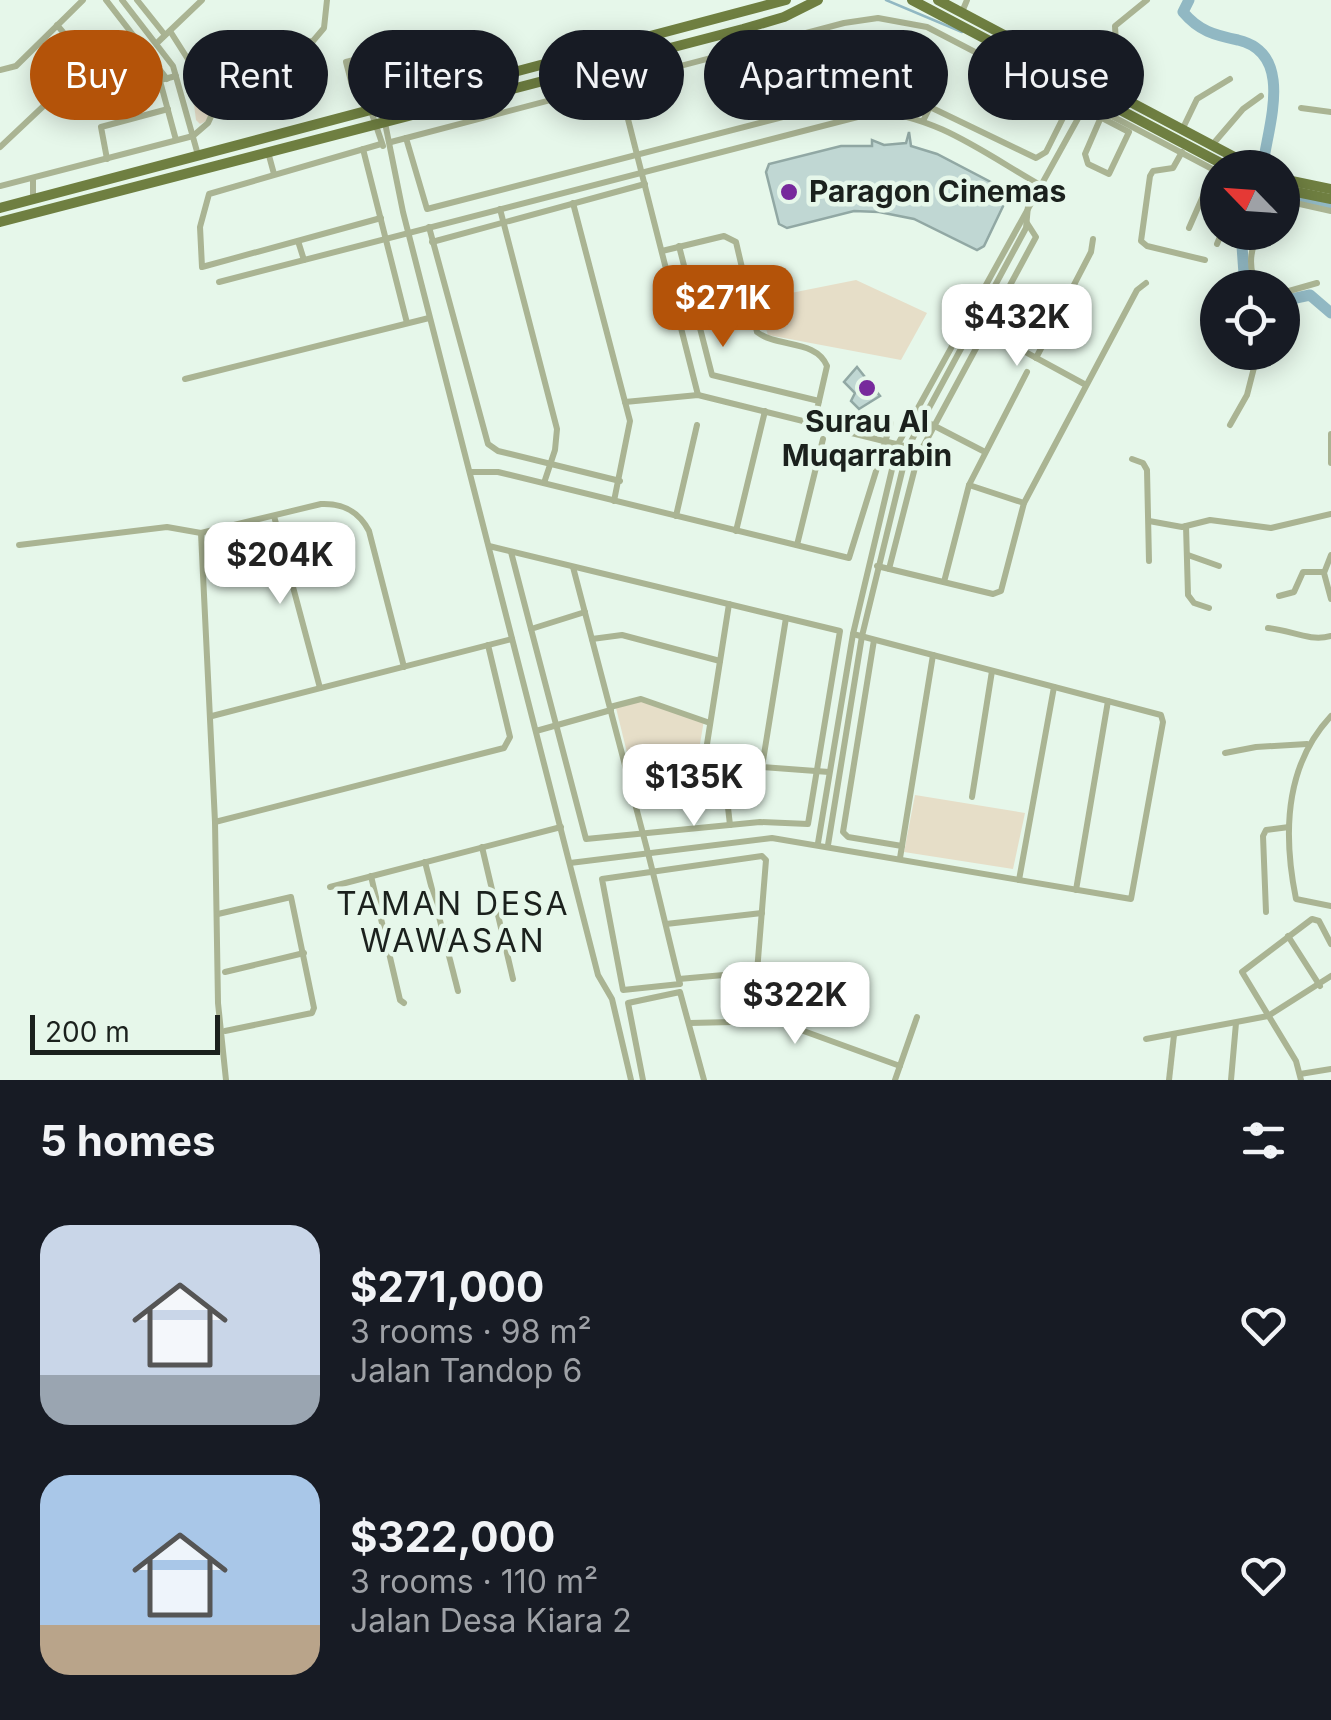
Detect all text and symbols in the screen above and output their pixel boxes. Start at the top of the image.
chip: Buy [30,30,163,120]
chip: Rent [183,30,328,120]
chip: Filters [348,30,519,120]
chip: New [539,30,684,120]
chip: Apartment [704,30,948,120]
chip: House [968,30,1144,120]
north arrow [1200,150,1300,250]
map controls [1200,150,1300,370]
place label: Paragon Cinemas [809,173,1066,209]
marker: Paragon Cinemas [778,181,800,203]
pin: $271K [653,265,793,350]
button: locate [1200,270,1300,370]
text: $271K [675,278,771,317]
pin: $432K [947,284,1087,369]
text: $432K [964,297,1070,336]
marker: Surau Al Muqarrabin [856,377,878,399]
place label: Surau Al Muqarrabin [782,403,952,473]
pin: $204K [210,522,350,607]
text: $204K [226,535,334,574]
pin: $135K [624,744,764,829]
text: $135K [645,757,743,796]
district label: TAMAN DESA WAWASAN [336,884,570,960]
pin: $322K [725,962,865,1047]
text: $322K [743,975,847,1014]
scale bar [30,1010,220,1054]
text: 200 m [45,1015,130,1049]
icon: filters [1236,1113,1291,1168]
text: 5 homes [40,1115,216,1166]
text: $271,000 [350,1261,544,1312]
icon: home [120,1265,240,1385]
icon: heart [1236,1298,1291,1353]
text: 3 rooms · 98 m² [350,1312,592,1351]
text: Jalan Tandop 6 [350,1351,582,1390]
text: $322,000 [350,1511,555,1562]
icon: home [120,1515,240,1635]
icon: heart [1236,1548,1291,1603]
text: 3 rooms · 110 m² [350,1562,598,1601]
text: Jalan Desa Kiara 2 [350,1601,632,1640]

